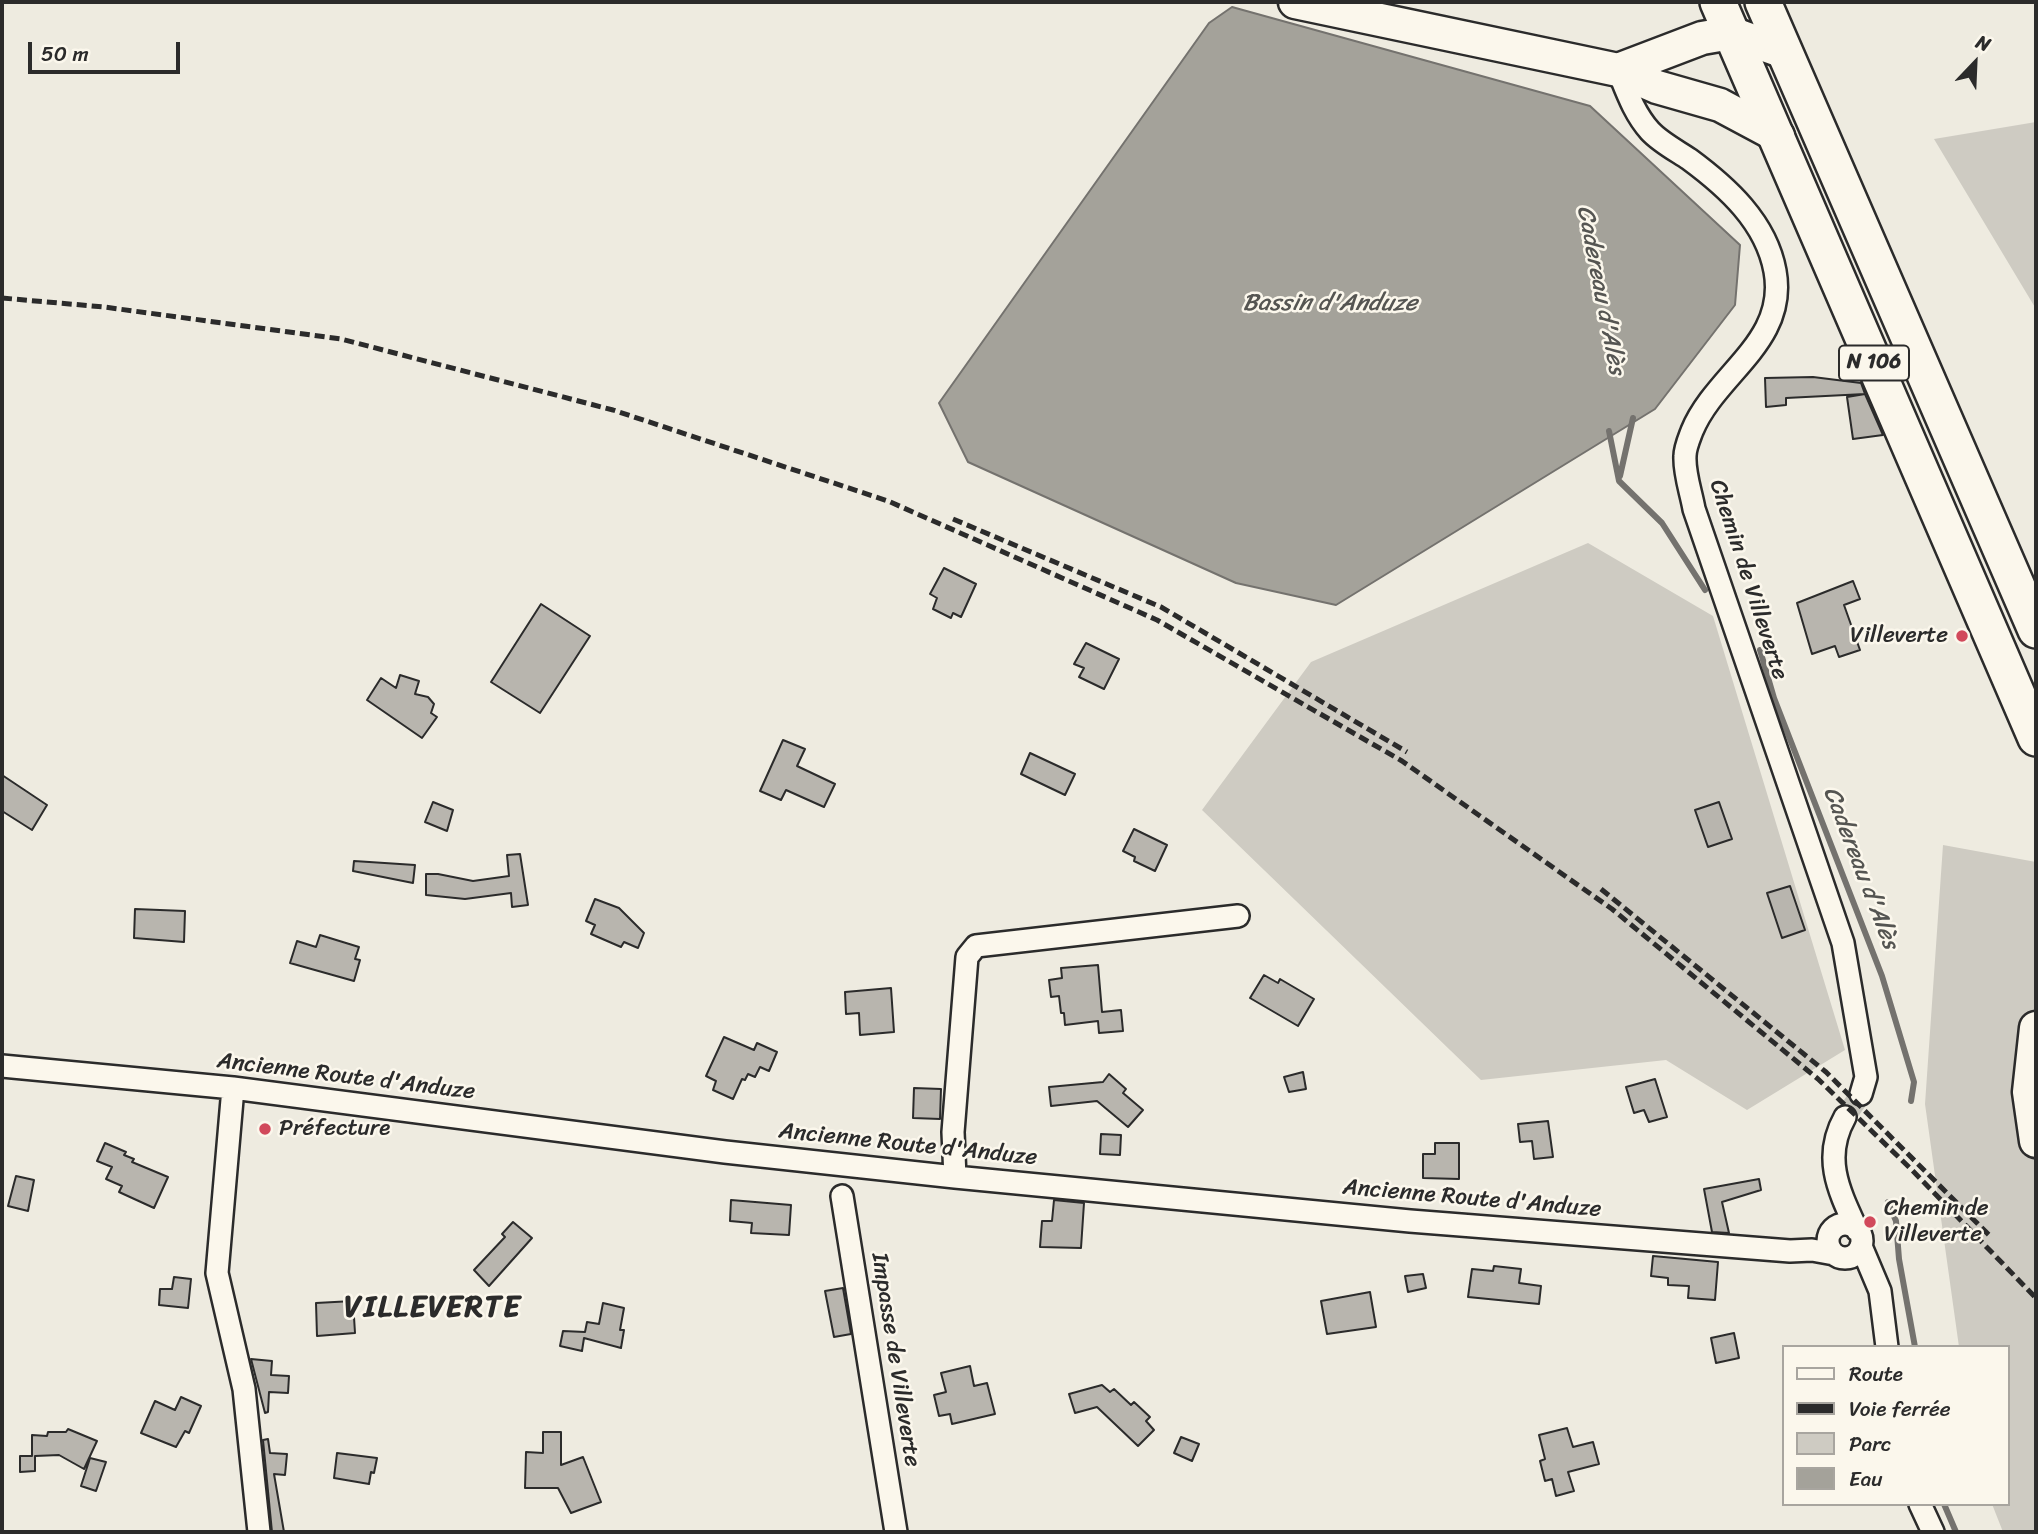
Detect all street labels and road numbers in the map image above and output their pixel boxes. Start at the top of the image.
road number: N 106 [1839,346,1909,380]
street label: Chemin de Villeverte [1703,477,1793,683]
street label: Ancienne Route d'Anduze [215,1047,477,1107]
street label: Ancienne Route d'Anduze [777,1118,1039,1172]
street label: Ancienne Route d'Anduze [1341,1174,1603,1224]
street label: Impasse de Villeverte [864,1251,926,1469]

